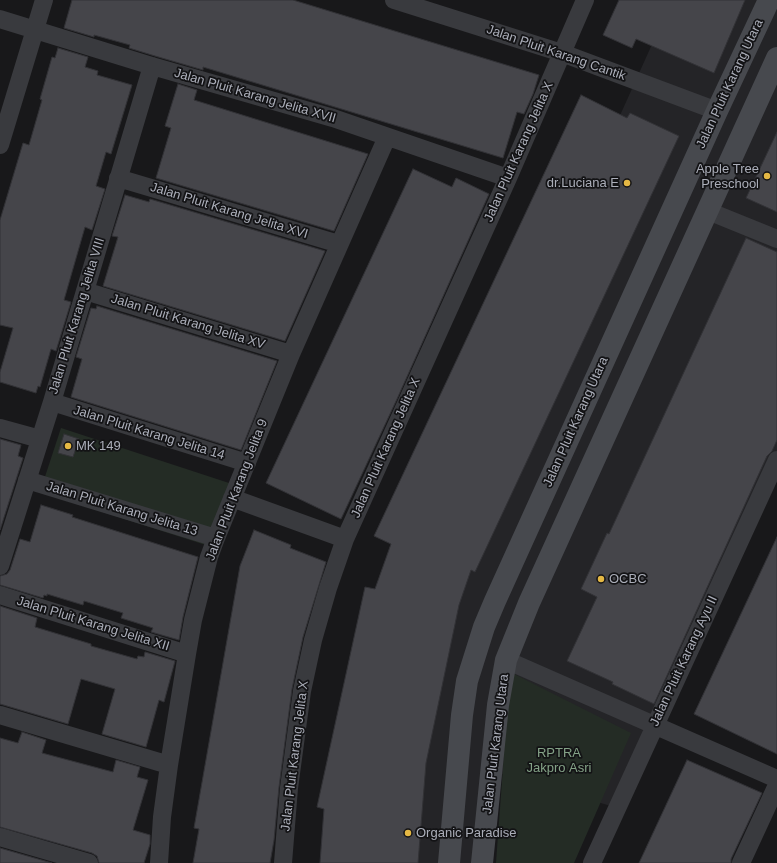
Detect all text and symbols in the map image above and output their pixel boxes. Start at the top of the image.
street label: Jalan Pluit Karang Utara [693,17,767,151]
street label: Jalan Pluit Karang Cantik [484,22,628,84]
street label: Jalan Pluit Karang Jelita XVII [172,65,338,127]
street label: Jalan Pluit Karang Jelita X [481,80,557,224]
place label: Apple Tree Preschool [696,161,759,192]
marker: Apple Tree Preschool [762,171,772,181]
place label: dr.Luciana E [547,175,619,191]
marker: dr.Luciana E [622,178,632,188]
street label: Jalan Pluit Karang Jelita XVI [148,180,310,242]
street label: Jalan Pluit Karang Jelita VIII [46,236,108,396]
street label: Jalan Pluit Karang Jelita XV [109,291,267,353]
street label: Jalan Pluit Karang Utara [540,354,612,490]
street label: Jalan Pluit Karang Jelita X [348,376,424,520]
street label: Jalan Pluit Karang Jelita 14 [71,403,227,463]
street label: Jalan Pluit Karang Jelita 9 [203,417,271,563]
place label: MK 149 [76,438,121,454]
marker: MK 149 [63,441,73,451]
street label: Jalan Pluit Karang Jelita 13 [44,479,200,539]
place label: OCBC [609,571,647,587]
marker: OCBC [596,574,606,584]
street label: Jalan Pluit Karang Jelita XII [15,593,171,655]
street label: Jalan Pluit Karang Ayu II [647,593,721,729]
street label: Jalan Pluit Karang Utara [480,673,512,815]
street label: Jalan Pluit Karang Jelita X [278,680,312,832]
park label: RPTRA Jakpro Asri [526,745,592,776]
place label: Organic Paradise [416,825,516,841]
marker: Organic Paradise [403,828,413,838]

